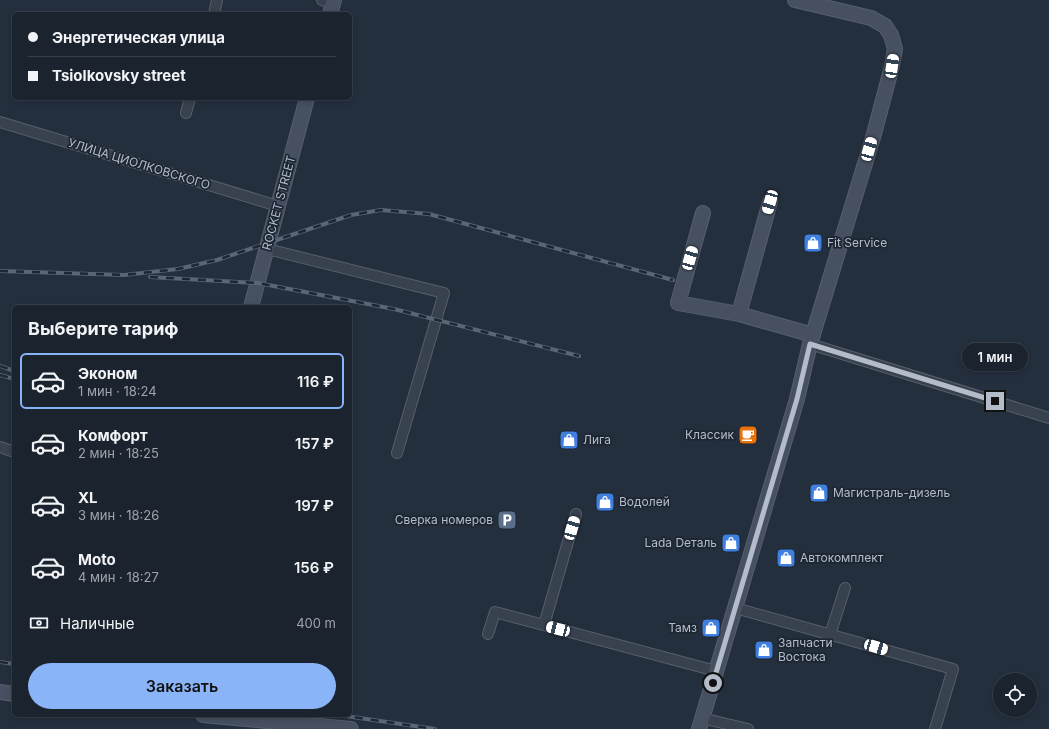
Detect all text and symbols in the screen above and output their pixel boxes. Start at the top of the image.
text: Энергетическая улица [52,28,225,47]
car [884,53,900,79]
text: Tsiolkovsky street [52,66,186,85]
street label: УЛИЦА ЦИОЛКОВСКОГО [66,135,212,192]
car [860,136,878,162]
street label: ROCKET STREET [259,154,298,252]
car [761,189,779,215]
shop icon: Fit Service [802,232,824,254]
place label: Fit Service [827,235,887,250]
car [681,245,699,271]
text: Выберите тариф [28,318,179,339]
callout: 1 мин [962,343,1028,371]
text: 1 мин [977,349,1013,365]
icon: car [30,363,66,399]
text: Эконом [78,364,137,383]
text: 116 ₽ [297,372,334,391]
text: 1 мин · 18:24 [78,383,157,399]
route end [986,392,1004,410]
cafe icon: Классик [737,424,759,446]
icon: car [30,425,66,461]
text: Комфорт [78,426,148,445]
place label: Классик [685,427,734,442]
shop icon: Лига [558,429,580,451]
place label: Лига [583,432,611,447]
text: 157 ₽ [295,434,334,453]
text: 2 мин · 18:25 [78,445,159,461]
shop icon: Магистраль-дизель [808,482,830,504]
place label: Магистраль-дизель [833,485,951,500]
icon: car [30,487,66,523]
text: XL [78,488,98,507]
shop icon: Водолей [594,491,616,513]
place label: Водолей [619,494,670,509]
text: 197 ₽ [295,496,334,515]
text: 3 мин · 18:26 [78,507,159,523]
parking icon: Сверка номеров [496,509,518,531]
place label: Сверка номеров [395,512,493,527]
car [563,515,581,541]
shop icon: Lada Dеталь [720,532,742,554]
place label: Lada Dеталь [644,535,717,550]
shop icon: Автокомплект [775,547,797,569]
icon: car [30,549,66,585]
text: Moto [78,550,116,569]
place label: Автокомплект [800,550,884,565]
text: 156 ₽ [294,558,334,577]
text: 4 мин · 18:27 [78,569,159,585]
icon: cash [28,612,50,634]
text: Наличные [60,614,134,633]
text: 400 m [296,615,336,631]
shop icon: Тамз [700,617,722,639]
car [545,620,571,638]
place label: Тамз [668,620,697,635]
place label: Запчасти Востока [778,635,833,664]
car [863,638,889,656]
shop icon: Запчасти Востока [753,639,775,661]
button: Заказать [28,663,336,709]
map controls [993,673,1037,717]
button: locate [993,673,1037,717]
route start [704,674,722,692]

